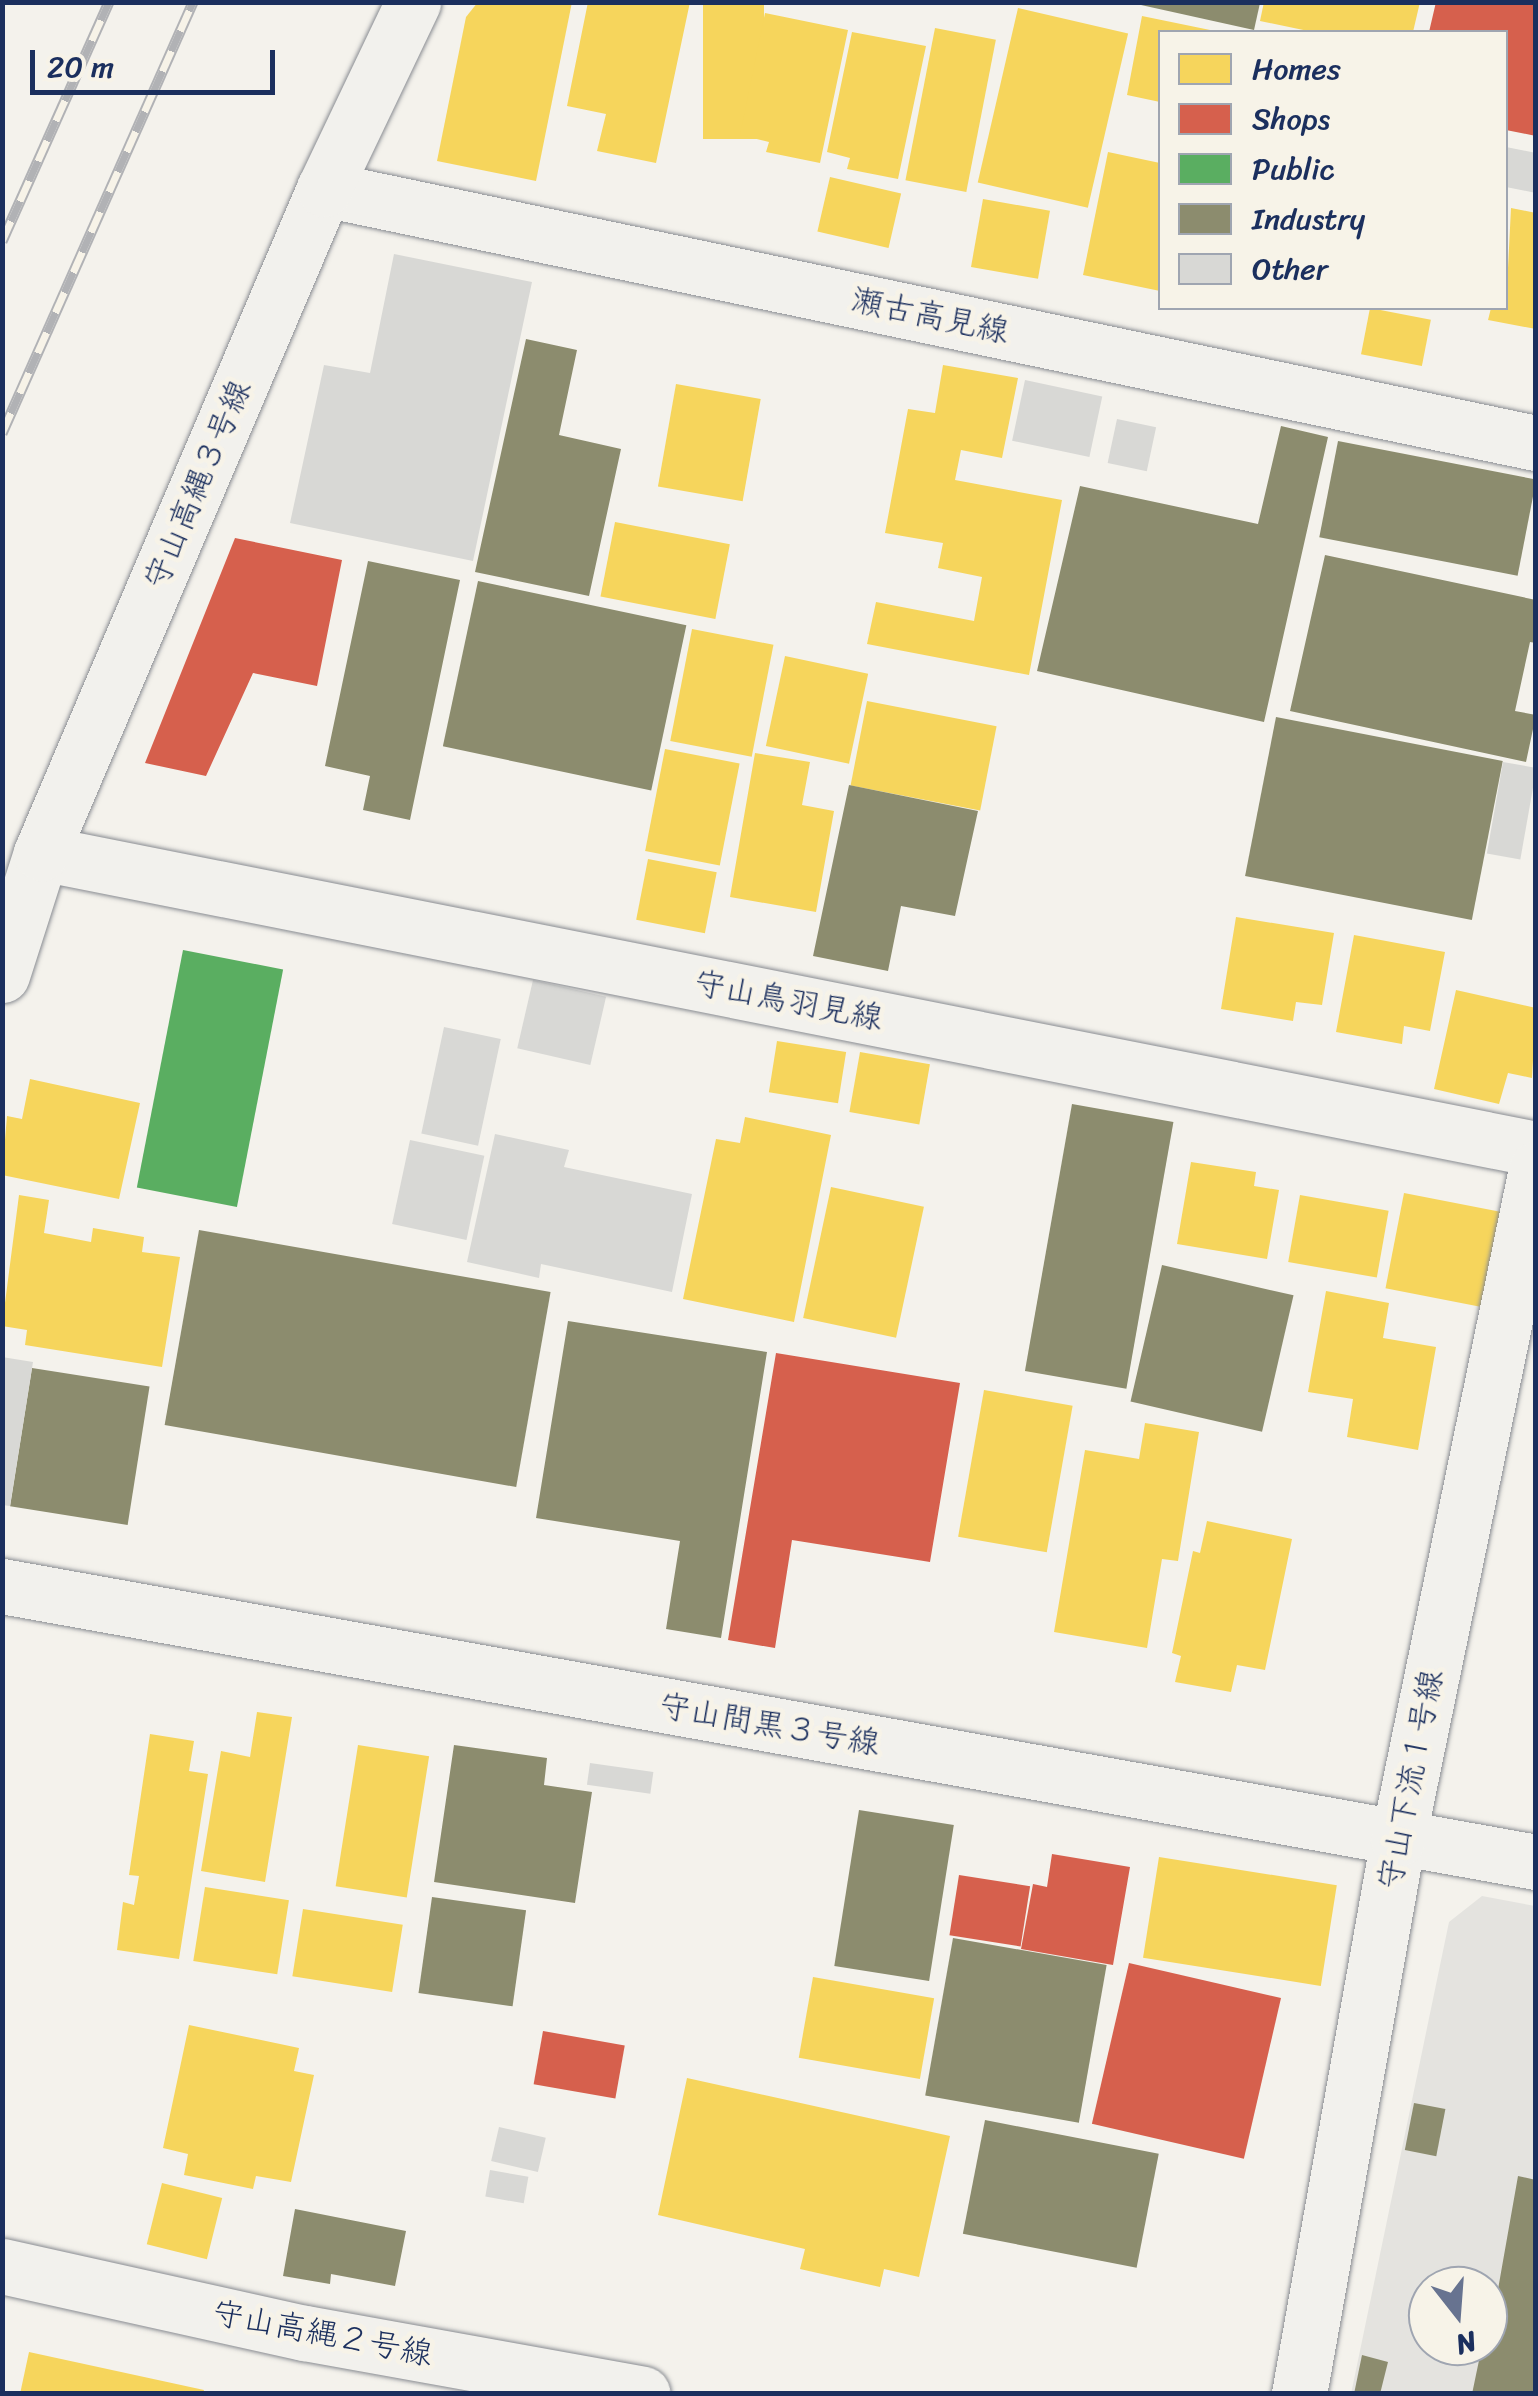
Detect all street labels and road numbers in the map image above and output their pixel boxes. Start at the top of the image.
street label: 瀬古高見線 [848,281,1012,351]
street label: 守山高縄３号線 [137,374,259,596]
street label: 守山鳥羽見線 [690,964,886,1038]
street label: 守山下流１号線 [1371,1666,1451,1894]
street label: 守山間黒３号線 [655,1687,883,1763]
street label: 守山高縄２号線 [208,2294,436,2374]

